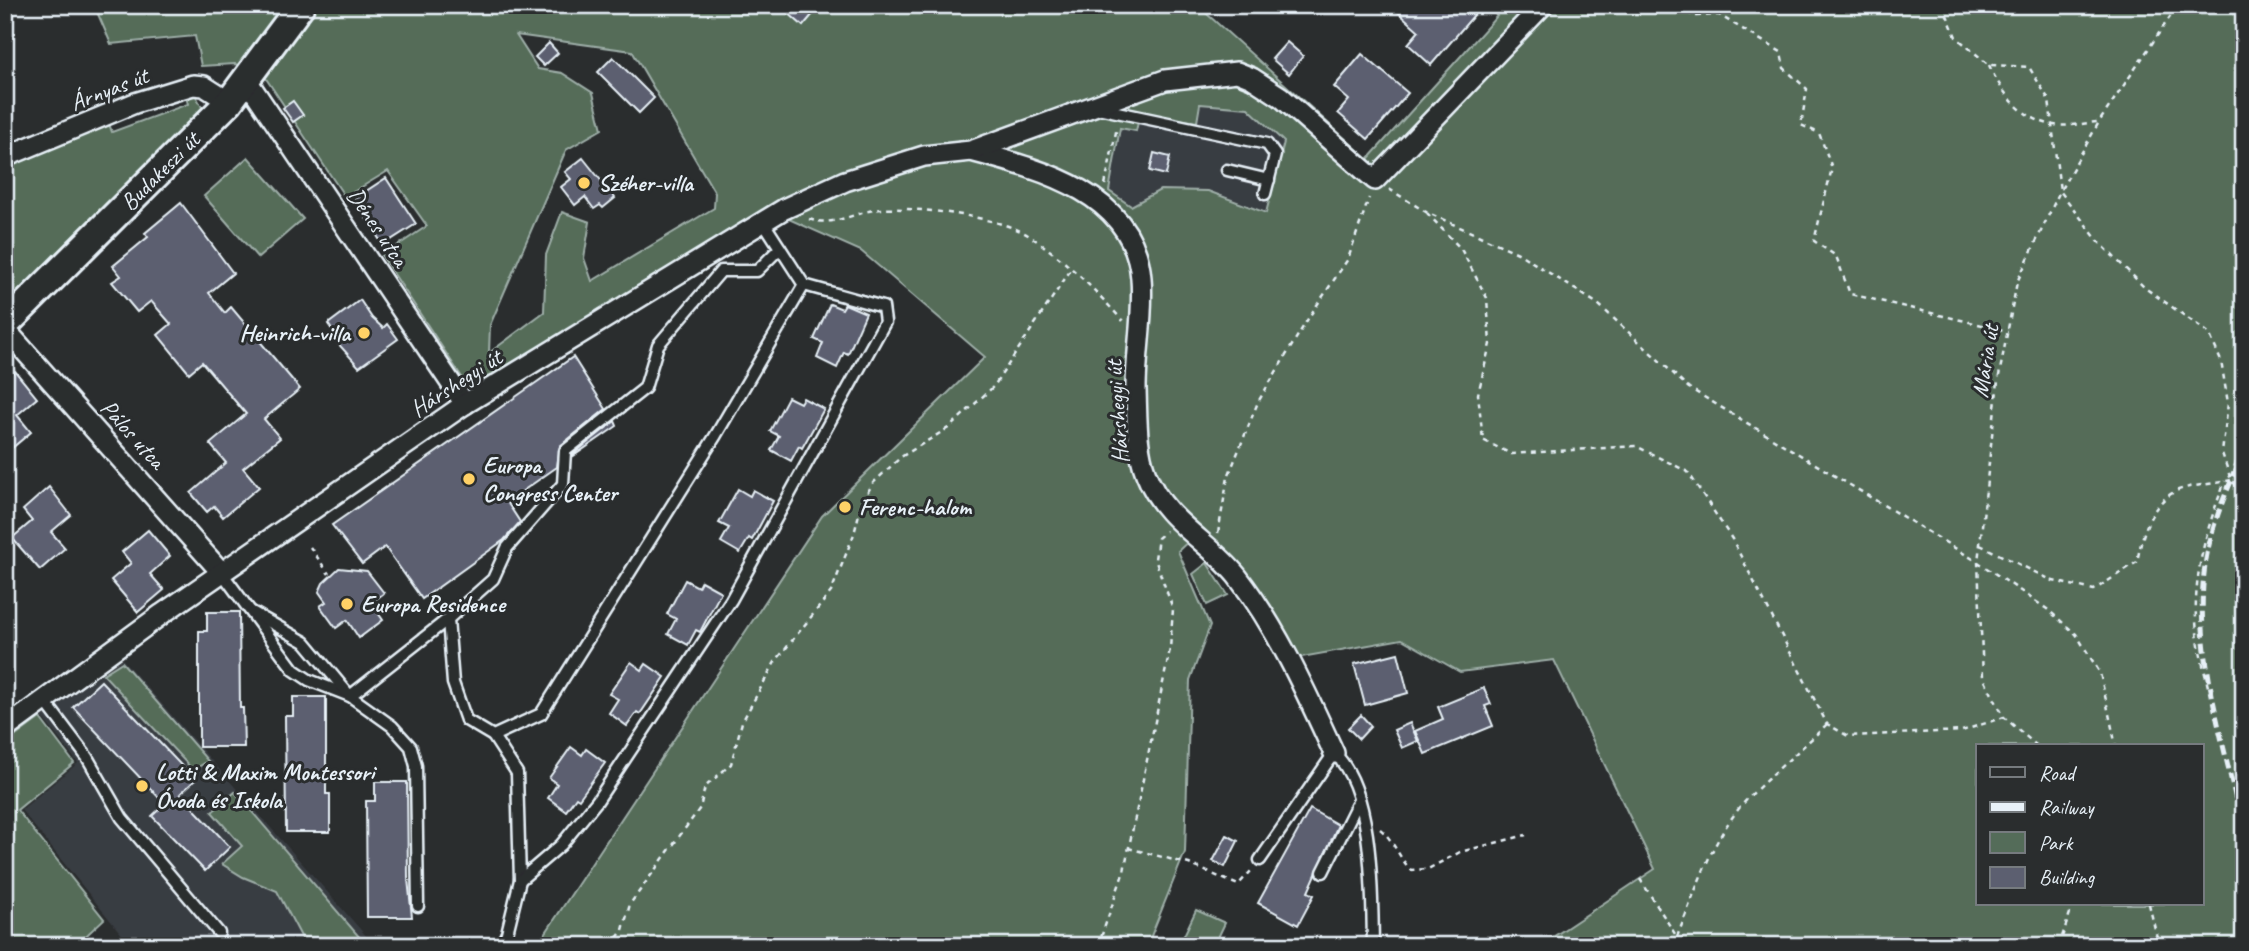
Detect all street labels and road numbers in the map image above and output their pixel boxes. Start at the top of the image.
street label: Árnyas út [66,60,154,118]
street label: Budakeszi út [114,124,207,217]
street label: Dénes utca [341,182,417,274]
street label: Mária út [1964,320,2006,400]
street label: Hárshegyi út [404,341,509,424]
street label: Hárshegyi út [1098,357,1136,465]
street label: Pálos utca [94,393,173,477]

